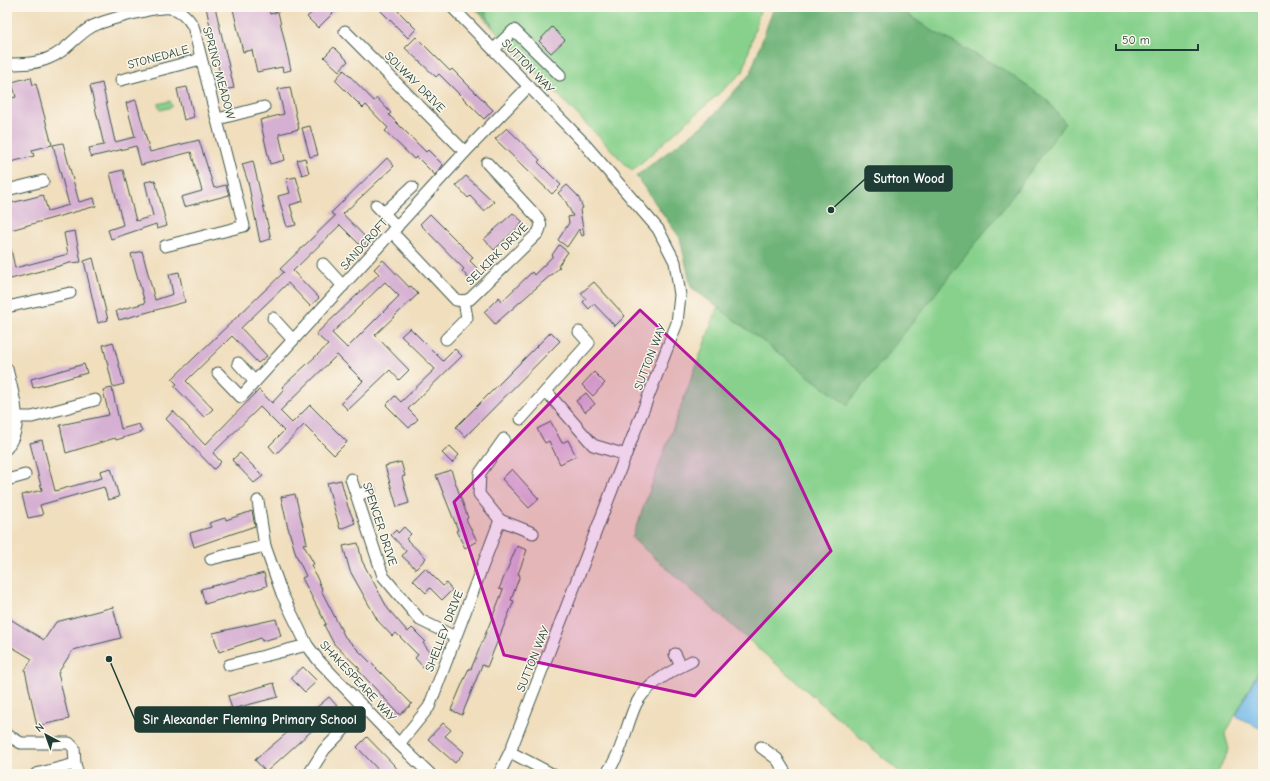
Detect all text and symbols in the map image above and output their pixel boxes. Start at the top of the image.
street label: SPRING MEADOW [200,25,238,121]
scale bar [1116,26,1198,52]
text: 50 m [1122,33,1150,47]
street label: SUTTON WAY [499,36,558,97]
street label: STONEDALE [126,42,190,72]
street label: SOLWAY DRIVE [382,49,448,115]
callout: Sutton Wood [865,166,952,191]
text: Sutton Wood [873,171,945,186]
street label: SANDCROFT [337,215,391,273]
street label: SELKIRK DRIVE [463,220,531,288]
street label: SUTTON WAY [631,321,669,392]
street label: SPENCER DRIVE [360,480,400,568]
street label: SHELLEY DRIVE [422,588,466,674]
street label: SUTTON WAY [513,623,553,694]
street label: SHAKESPEARE WAY [317,638,400,725]
callout: Sir Alexander Fleming Primary School [135,707,365,732]
text: Sir Alexander Fleming Primary School [143,712,357,727]
north arrow [26,715,66,755]
text: N [33,721,47,735]

